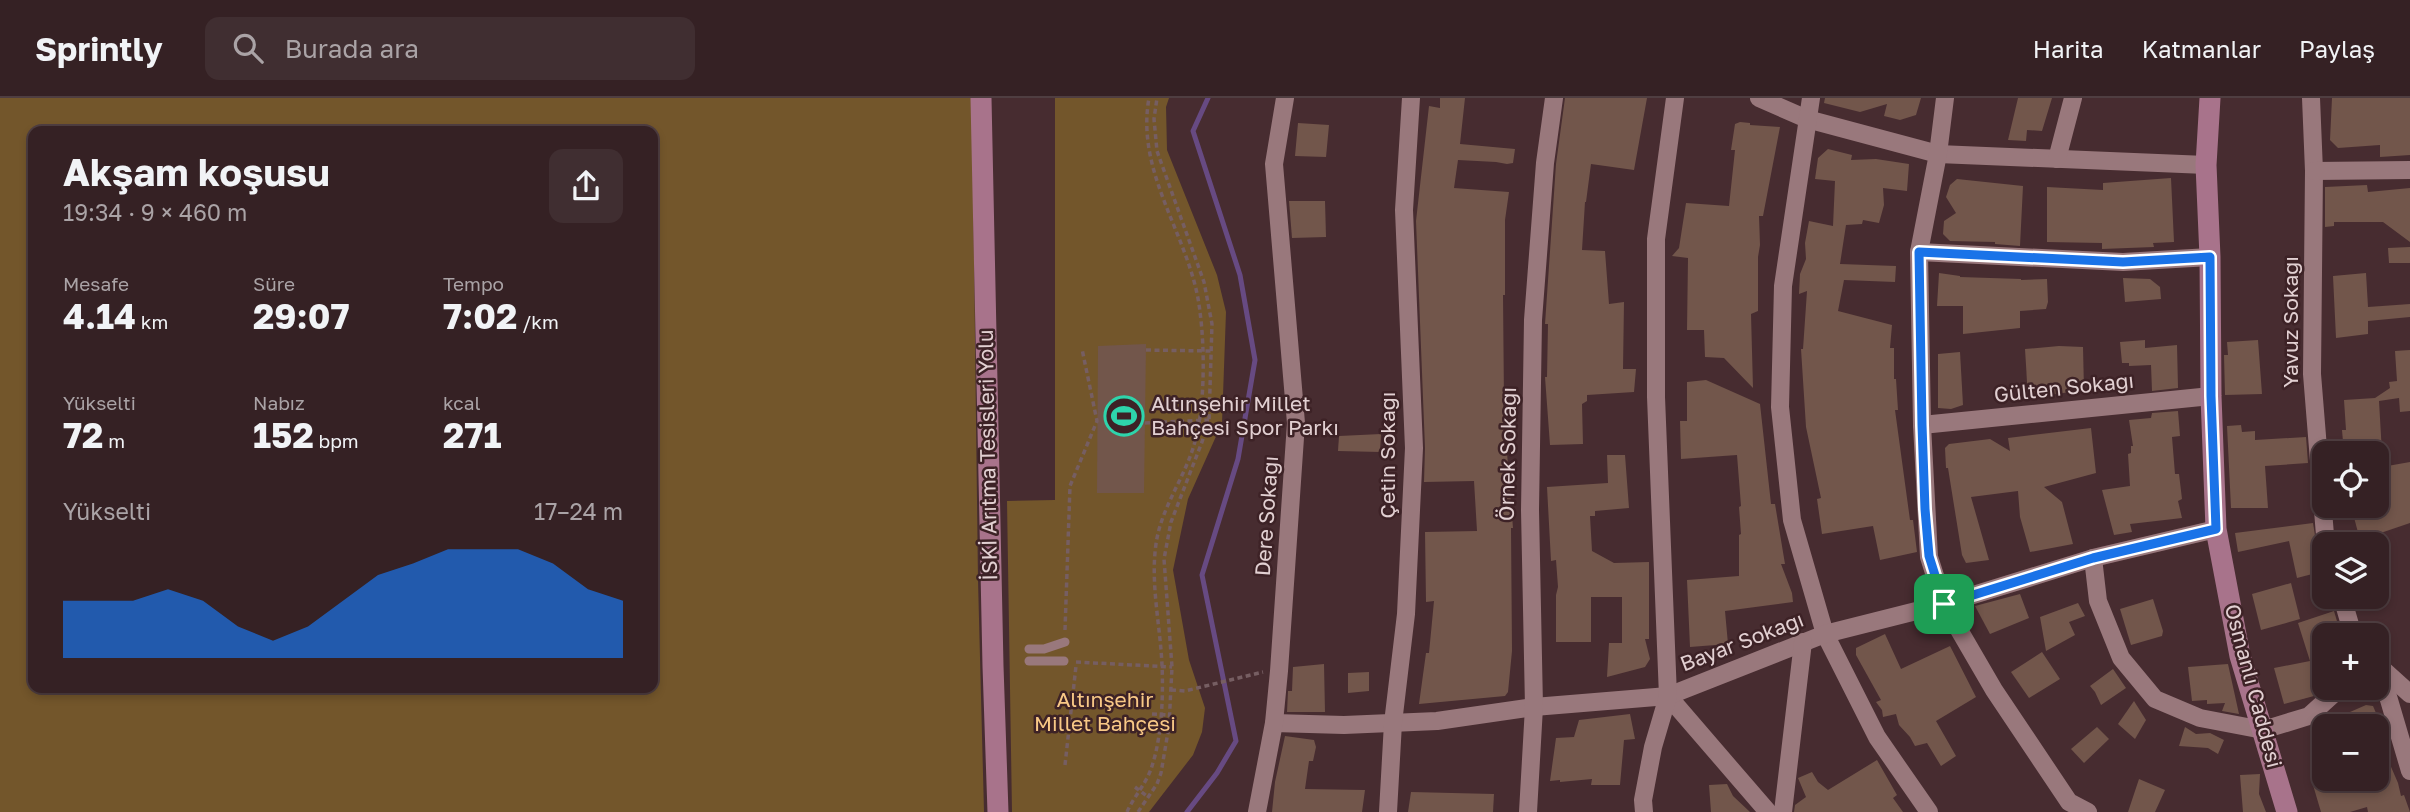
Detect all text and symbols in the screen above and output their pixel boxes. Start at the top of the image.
search box [205,17,695,80]
text: Sprintly [35,29,163,68]
icon: search [229,29,267,67]
text: Burada ara [285,33,419,64]
text: Harita [2033,34,2104,63]
text: Katmanlar [2142,34,2261,63]
text: Paylaş [2299,34,2375,63]
text: Akşam koşusu [63,149,330,194]
button: share [549,149,623,223]
text: 19:34 · 9 × 460 m [63,198,247,226]
street label: Yavuz Sokağı [2277,256,2303,388]
text: Mesafe [63,272,129,295]
text: Süre [253,272,295,295]
text: Tempo [443,272,504,295]
text: 4.14 [63,295,136,337]
text: 29:07 [253,295,350,337]
text: 7:02 [443,295,517,337]
text: km [136,310,168,333]
text: /km [517,310,559,333]
street label: İSKİ Arıtma Tesisleri Yolu [972,329,1002,581]
street label: Gülten Sokağı [1993,367,2135,407]
street label: Örnek Sokağı [1493,387,1521,521]
place label: Altınşehir Millet Bahçesi Spor Parkı [1151,390,1339,440]
text: Yükselti [63,391,136,414]
text: Nabız [253,391,305,414]
text: kcal [443,391,481,414]
street label: Çetin Sokağı [1374,392,1400,518]
sports icon: Altınşehir Millet Bahçesi Spor Parkı [1103,395,1145,437]
text: 72 [63,414,103,456]
text: 152 [253,414,314,456]
text: 271 [443,414,501,456]
text: m [103,429,125,452]
text: bpm [314,429,359,452]
map controls [2312,441,2389,791]
button: locate [2312,441,2389,518]
street label: Dere Sokağı [1249,455,1283,577]
text: Yükselti [63,497,151,525]
text: 17–24 m [534,497,623,525]
button: layers [2312,532,2389,609]
pin [1914,574,1974,634]
icon: arrive [1925,585,1963,623]
street label: Osmanlı Caddesi [2220,601,2288,771]
street label: Bayar Sokağı [1676,606,1807,677]
button: + [2312,623,2389,700]
park label: Altınşehir Millet Bahçesi [1034,686,1176,736]
button: − [2312,714,2389,791]

